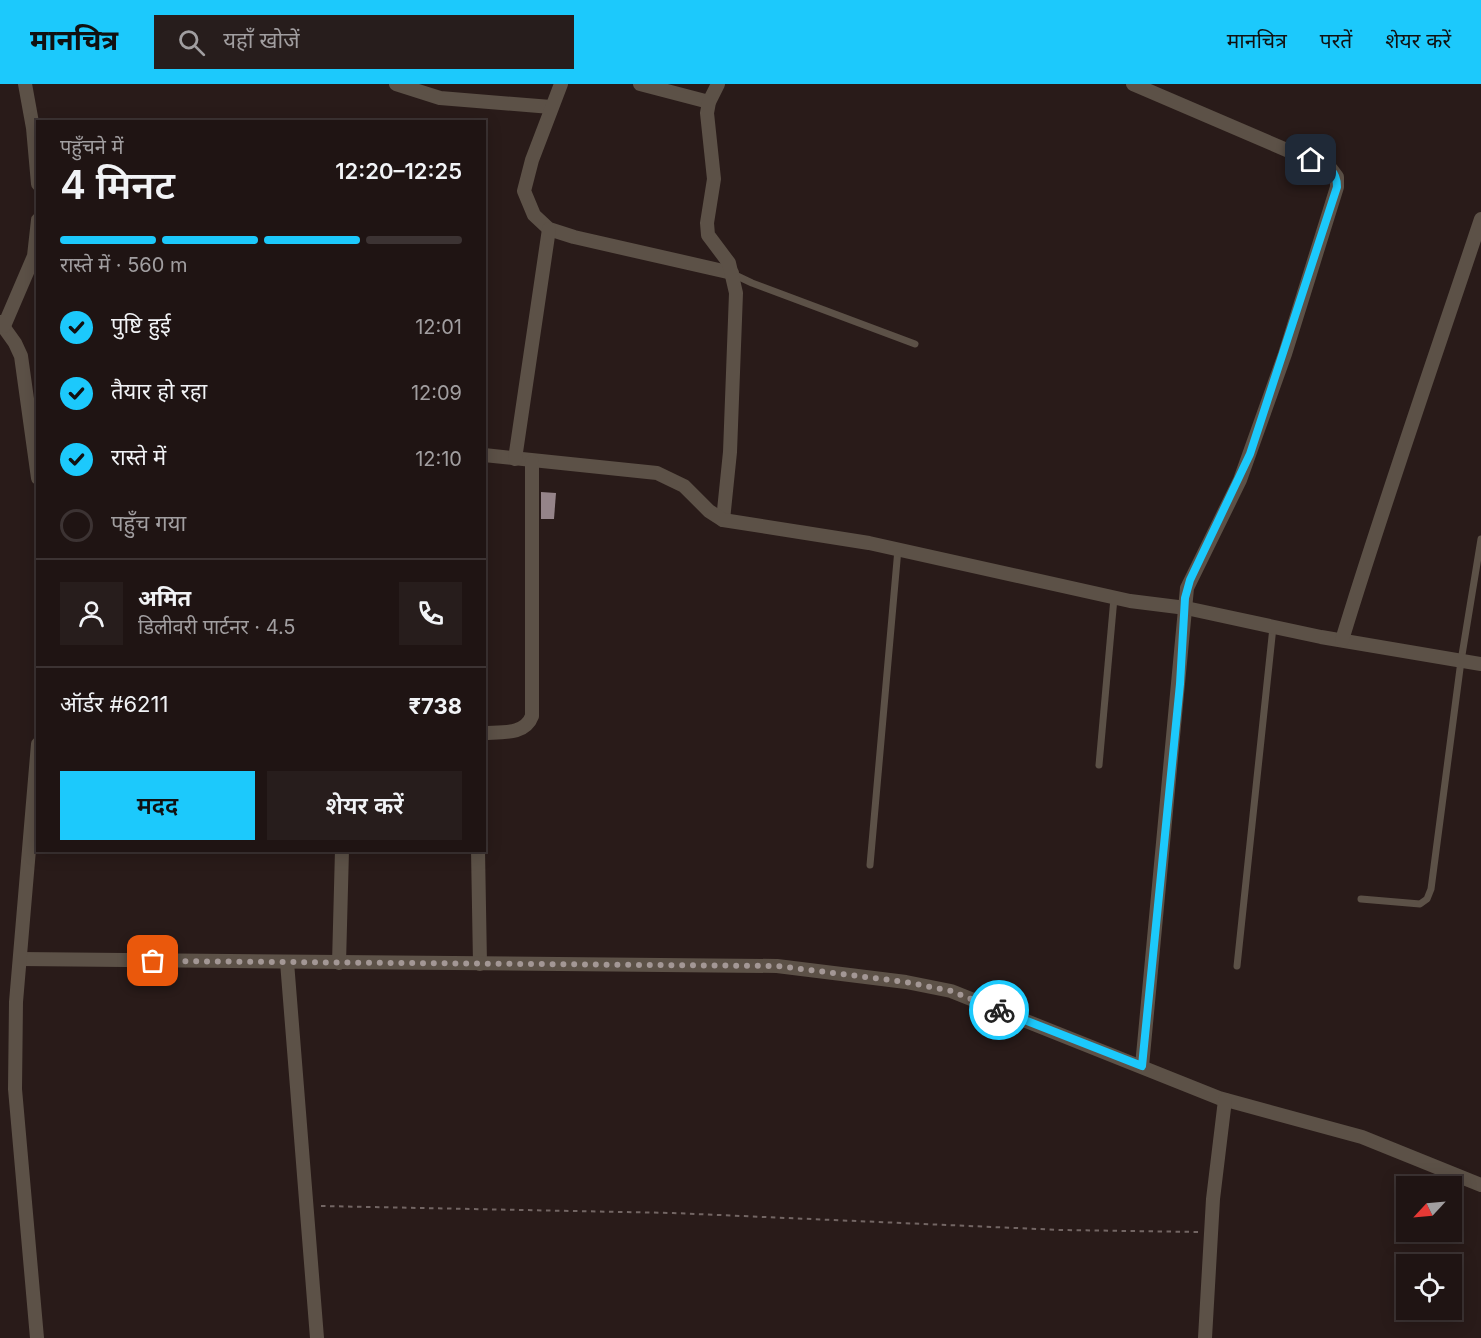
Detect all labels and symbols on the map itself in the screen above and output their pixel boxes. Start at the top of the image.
pin [1285,134,1336,185]
pin [127,935,178,986]
courier [969,980,1029,1040]
north arrow [1396,1176,1462,1242]

